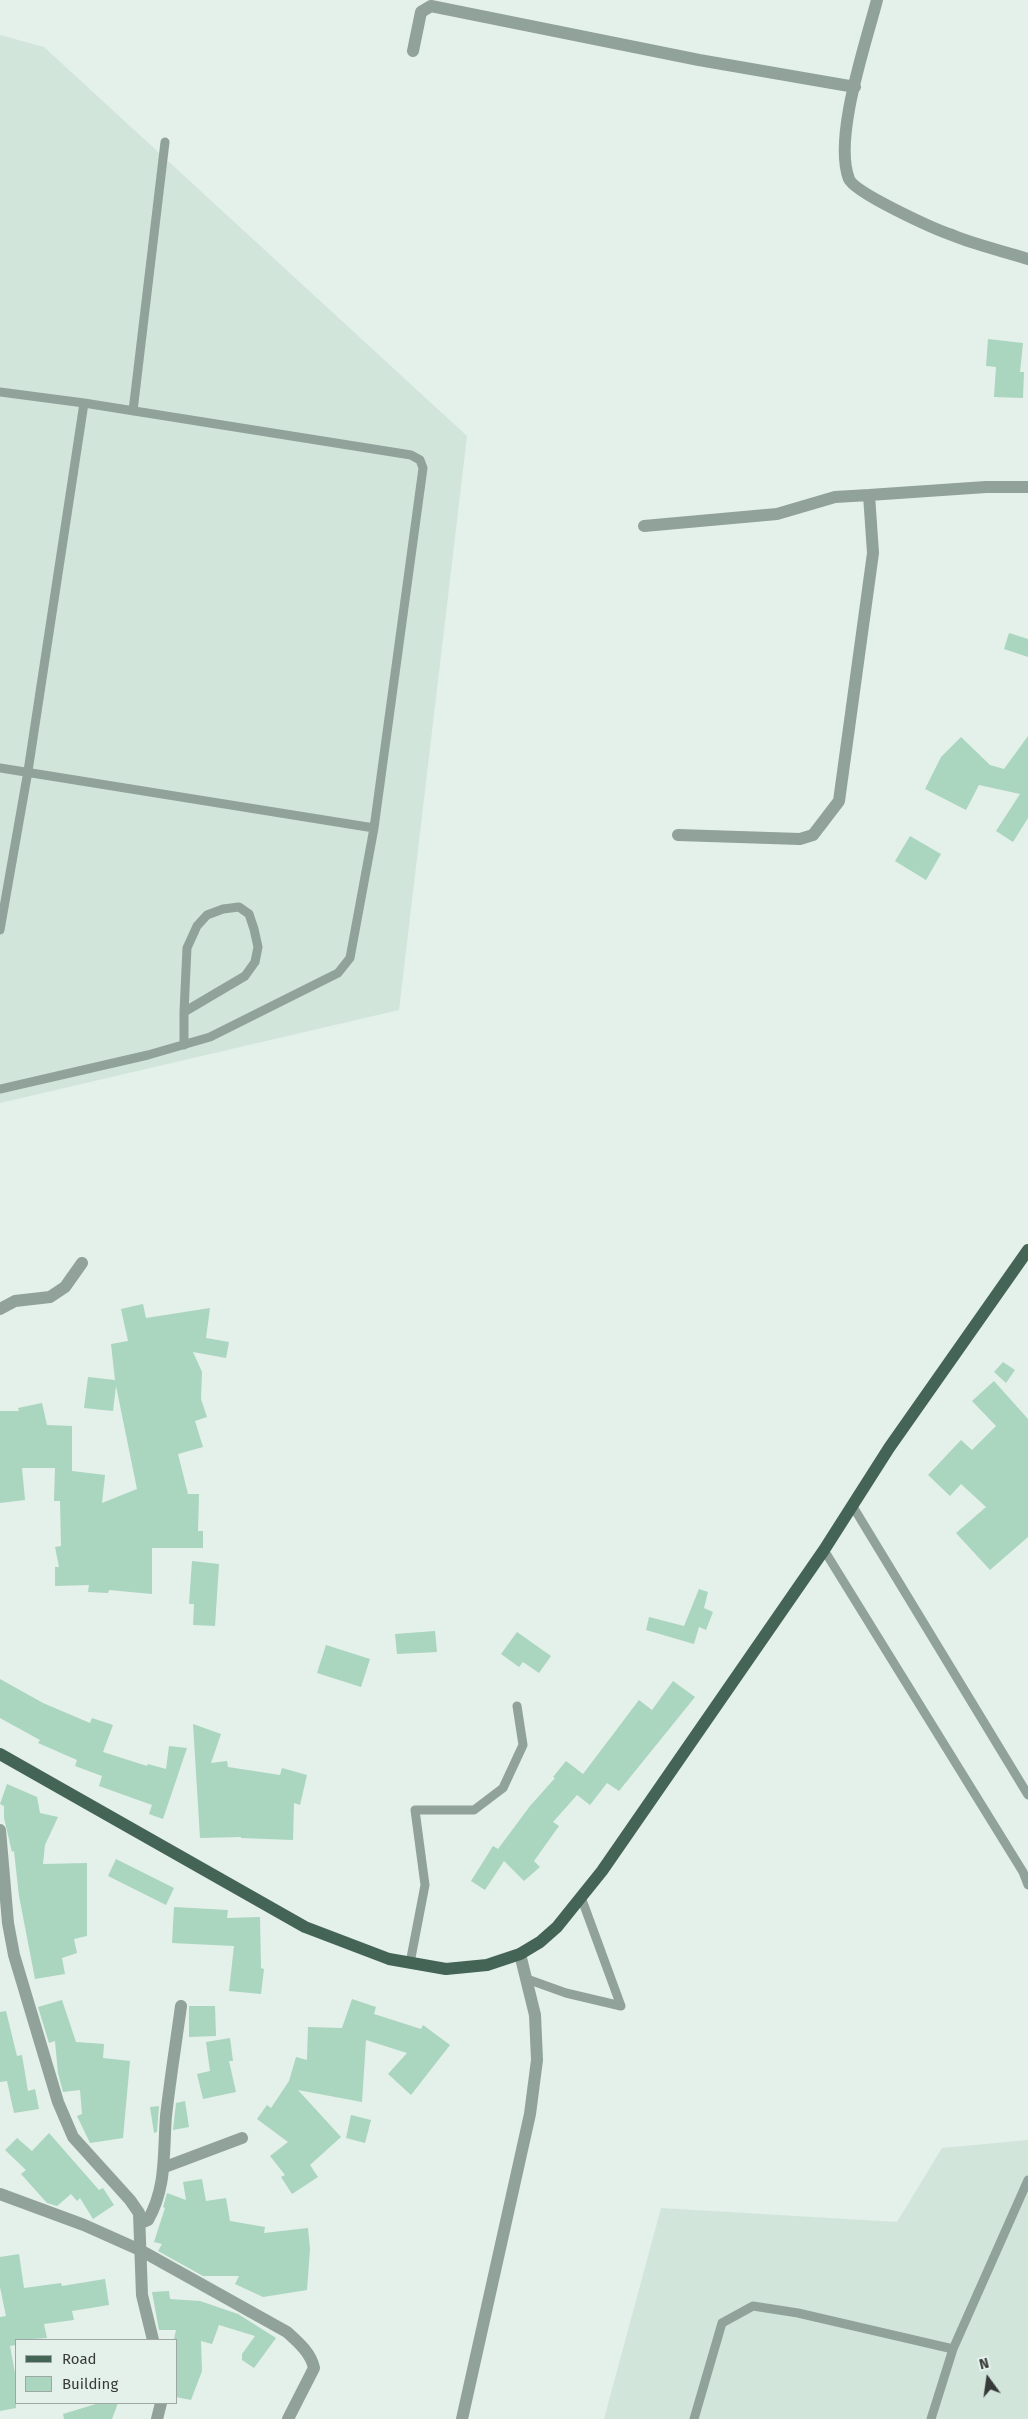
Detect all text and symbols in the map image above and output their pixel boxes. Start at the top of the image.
legend [15,2339,178,2404]
text: Road [62,2350,97,2368]
north arrow [963,2354,1013,2404]
text: N [978,2355,991,2373]
text: Building [62,2375,118,2393]

